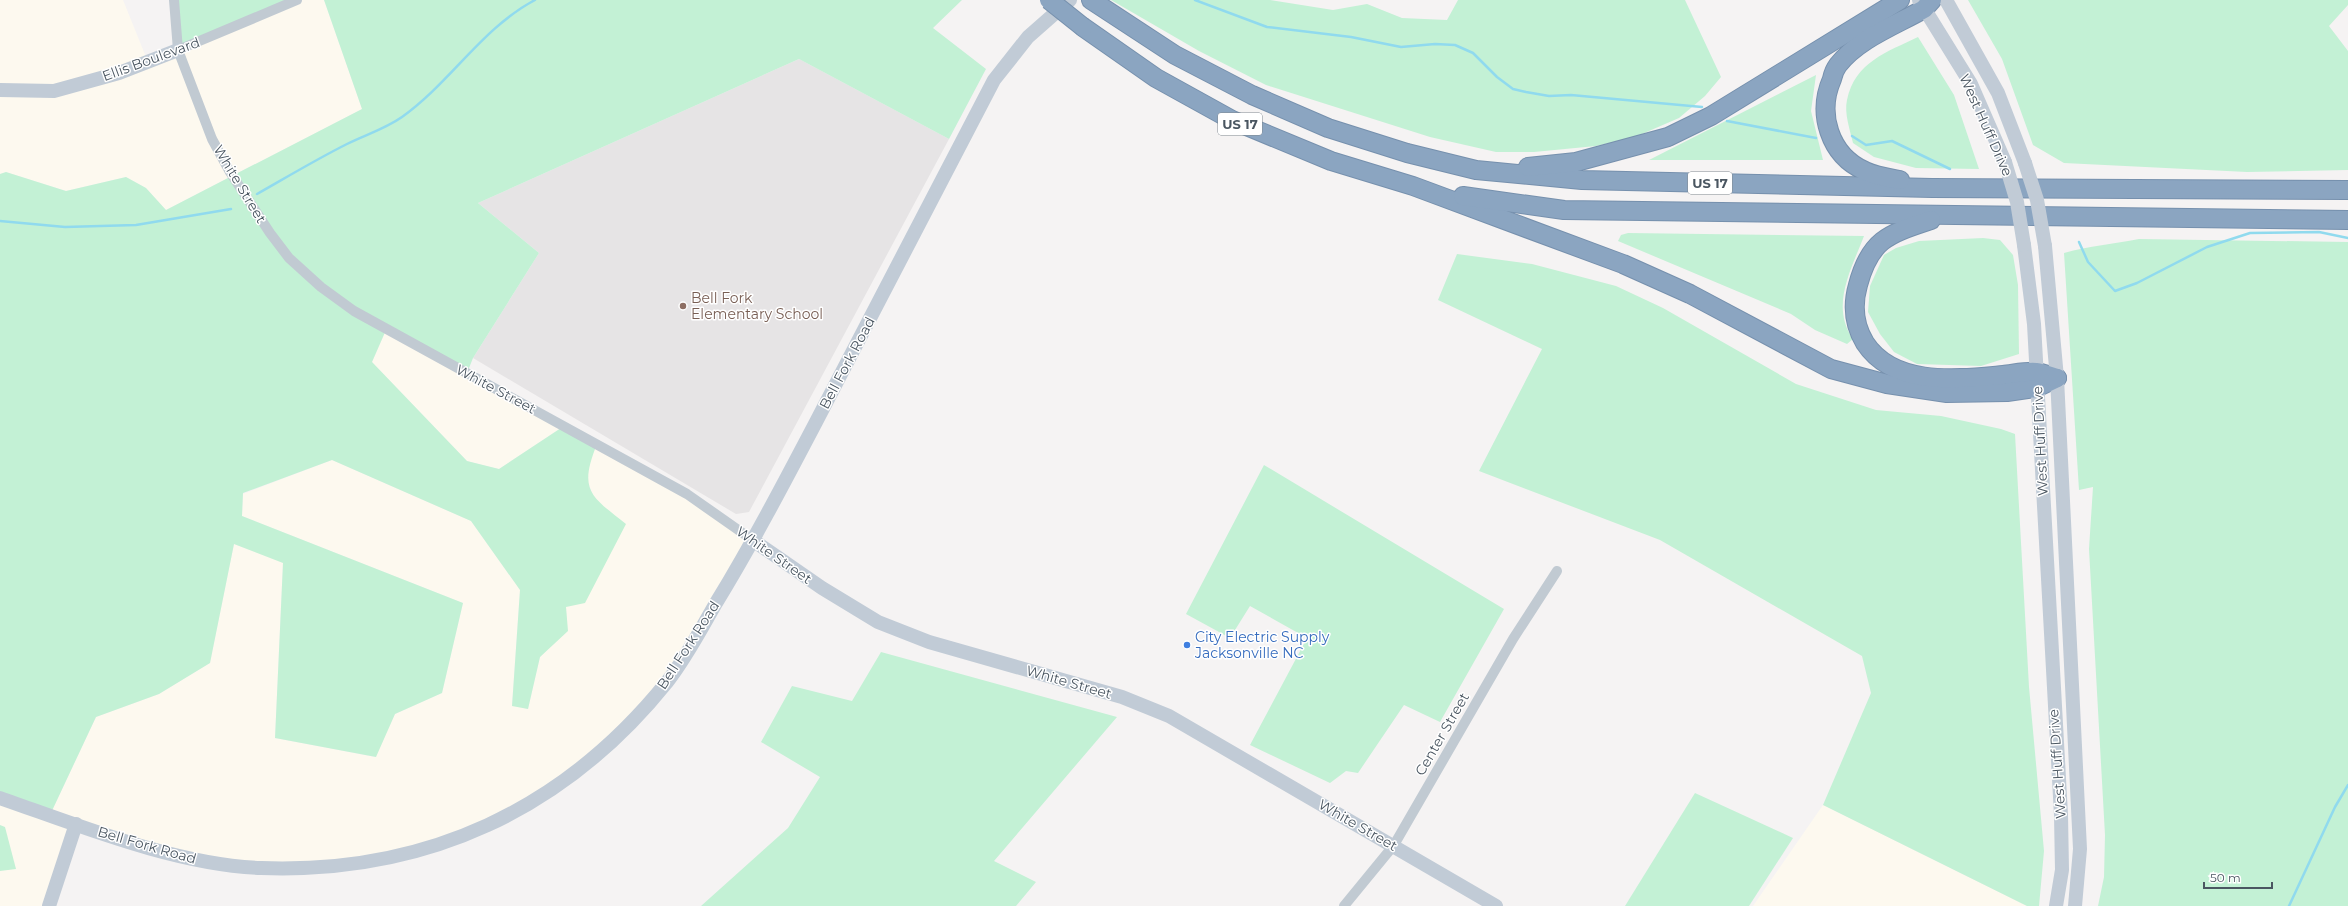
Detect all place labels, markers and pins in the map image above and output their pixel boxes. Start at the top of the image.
place label: Bell Fork Elementary School [691,289,823,323]
marker: Bell Fork Elementary School [678,301,688,311]
place label: City Electric Supply Jacksonville NC [1194,628,1330,662]
marker: City Electric Supply Jacksonville NC [1182,640,1192,650]

